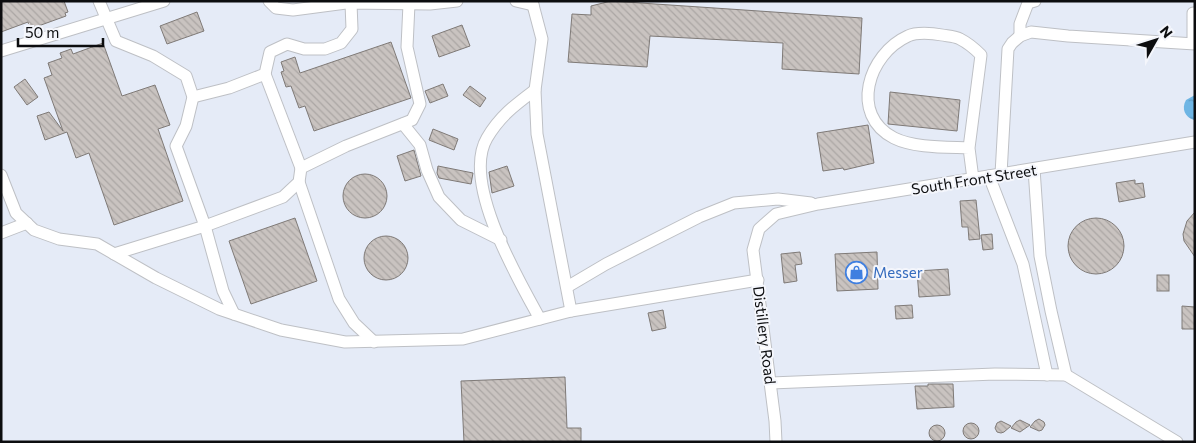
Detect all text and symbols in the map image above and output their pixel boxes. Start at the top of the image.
scale bar [18,15,102,47]
north arrow [1131,15,1181,65]
text: N [1157,22,1176,41]
text: 50 m [25,23,59,41]
street label: South Front Street [910,160,1038,198]
shop icon: Messer [845,260,869,284]
place label: Messer [873,263,923,281]
street label: Distillery Road [750,285,780,385]

